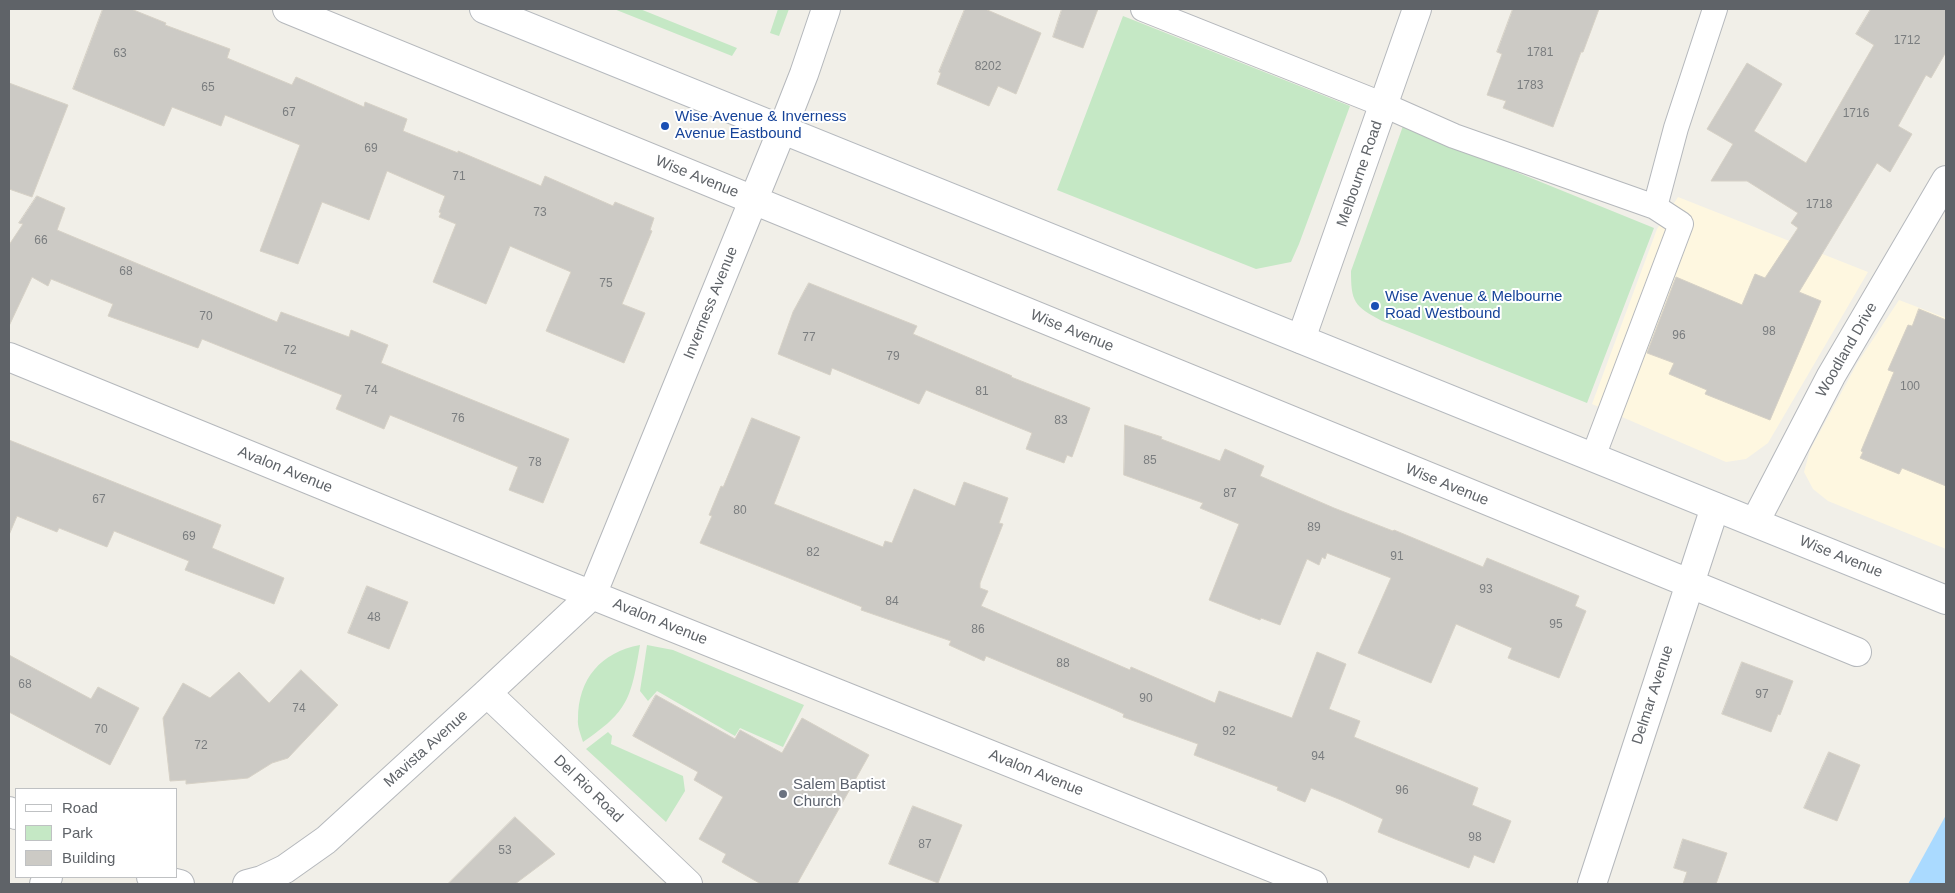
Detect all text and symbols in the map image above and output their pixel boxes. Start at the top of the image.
house number: 1712 [1894,34,1920,48]
house number: 1781 [1527,46,1553,60]
house number: 63 [113,47,127,61]
house number: 8202 [975,60,1001,74]
house number: 1783 [1517,79,1543,93]
house number: 65 [201,81,215,95]
house number: 67 [282,106,296,120]
house number: 1716 [1843,107,1869,121]
place label: Wise Avenue & Inverness Avenue Eastbound [675,108,846,143]
street label: Melbourne Road [1333,119,1387,229]
marker: Wise Avenue & Inverness Avenue Eastbound [659,120,671,132]
house number: 69 [364,142,378,156]
street label: Wise Avenue [653,152,741,202]
house number: 71 [452,170,466,184]
house number: 1718 [1806,198,1832,212]
house number: 73 [533,206,547,220]
house number: 66 [34,234,48,248]
street label: Inverness Avenue [680,244,742,362]
house number: 68 [119,265,133,279]
house number: 75 [599,277,613,291]
place label: Wise Avenue & Melbourne Road Westbound [1385,288,1562,323]
street label: Woodland Drive [1813,299,1881,401]
marker: Wise Avenue & Melbourne Road Westbound [1369,300,1381,312]
street label: Wise Avenue [1028,306,1116,356]
house number: 70 [199,310,213,324]
house number: 98 [1762,325,1776,339]
house number: 96 [1672,329,1686,343]
house number: 77 [802,331,816,345]
house number: 72 [283,344,297,358]
house number: 79 [886,350,900,364]
house number: 100 [1900,380,1920,394]
house number: 74 [364,384,378,398]
house number: 81 [975,385,989,399]
house number: 76 [451,412,465,426]
house number: 83 [1054,414,1068,428]
street label: Avalon Avenue [235,443,335,497]
house number: 85 [1143,454,1157,468]
house number: 78 [528,456,542,470]
street label: Wise Avenue [1403,460,1491,510]
house number: 87 [1223,487,1237,501]
house number: 67 [92,493,106,507]
house number: 80 [733,504,747,518]
house number: 89 [1307,521,1321,535]
house number: 69 [182,530,196,544]
street label: Wise Avenue [1797,532,1885,582]
house number: 82 [806,546,820,560]
house number: 91 [1390,550,1404,564]
house number: 93 [1479,583,1493,597]
street label: Avalon Avenue [610,595,710,649]
house number: 84 [885,595,899,609]
house number: 48 [367,611,381,625]
house number: 95 [1549,618,1563,632]
house number: 86 [971,623,985,637]
street label: Delmar Avenue [1629,643,1677,747]
house number: 88 [1056,657,1070,671]
house number: 68 [18,678,32,692]
house number: 97 [1755,688,1769,702]
house number: 90 [1139,692,1153,706]
house number: 74 [292,702,306,716]
street label: Mavista Avenue [380,707,472,791]
house number: 70 [94,723,108,737]
house number: 92 [1222,725,1236,739]
house number: 72 [194,739,208,753]
street label: Avalon Avenue [986,746,1086,800]
house number: 94 [1311,750,1325,764]
street label: Del Rio Road [550,752,626,826]
place label: Salem Baptist Church [793,776,886,811]
house number: 96 [1395,784,1409,798]
legend [15,788,178,878]
marker: Salem Baptist Church [777,788,789,800]
text: Road [62,799,98,816]
text: Park [62,824,93,841]
house number: 98 [1468,831,1482,845]
house number: 87 [918,838,932,852]
house number: 53 [498,844,512,858]
text: Building [62,849,115,866]

